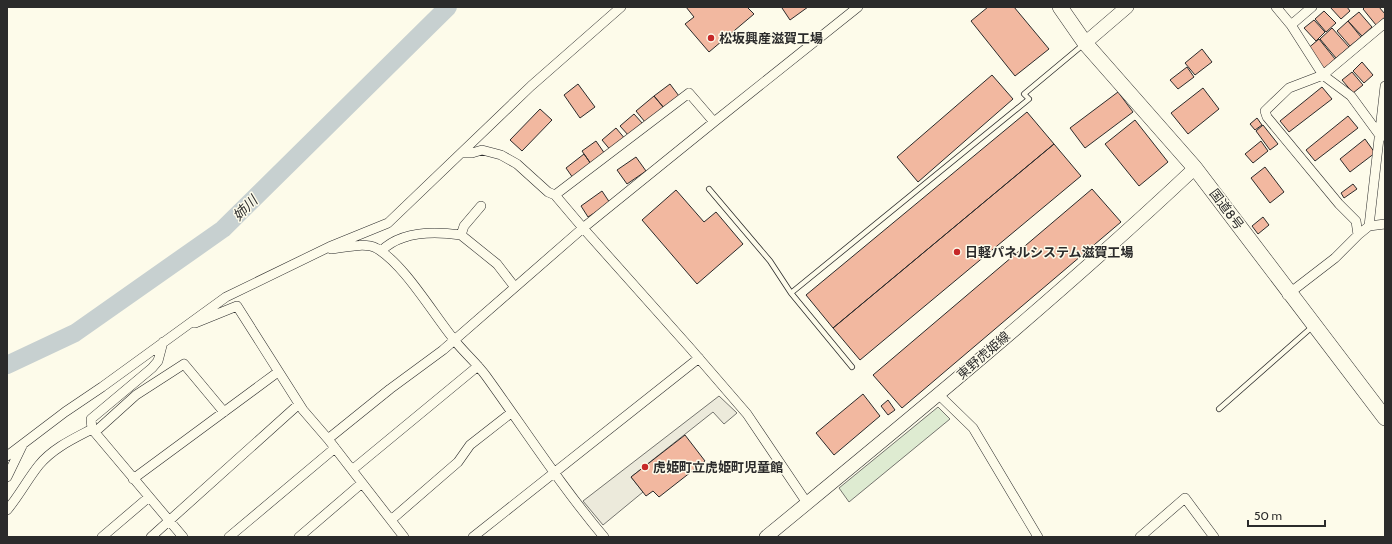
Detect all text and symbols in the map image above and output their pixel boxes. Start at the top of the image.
place label: 松坂興産滋賀工場 [719,30,823,46]
marker: 松坂興産滋賀工場 [706,33,716,43]
street label: 国道8号 [1207,185,1247,233]
water label: 姉川 [229,190,263,224]
place label: 日軽パネルシステム滋賀工場 [965,244,1134,260]
marker: 日軽パネルシステム滋賀工場 [952,247,962,257]
street label: 東野虎姫線 [953,328,1013,382]
place label: 虎姫町立虎姫町児童館 [653,459,783,475]
marker: 虎姫町立虎姫町児童館 [640,462,650,472]
scale bar [1248,502,1325,528]
text: 50 m [1254,508,1282,523]

